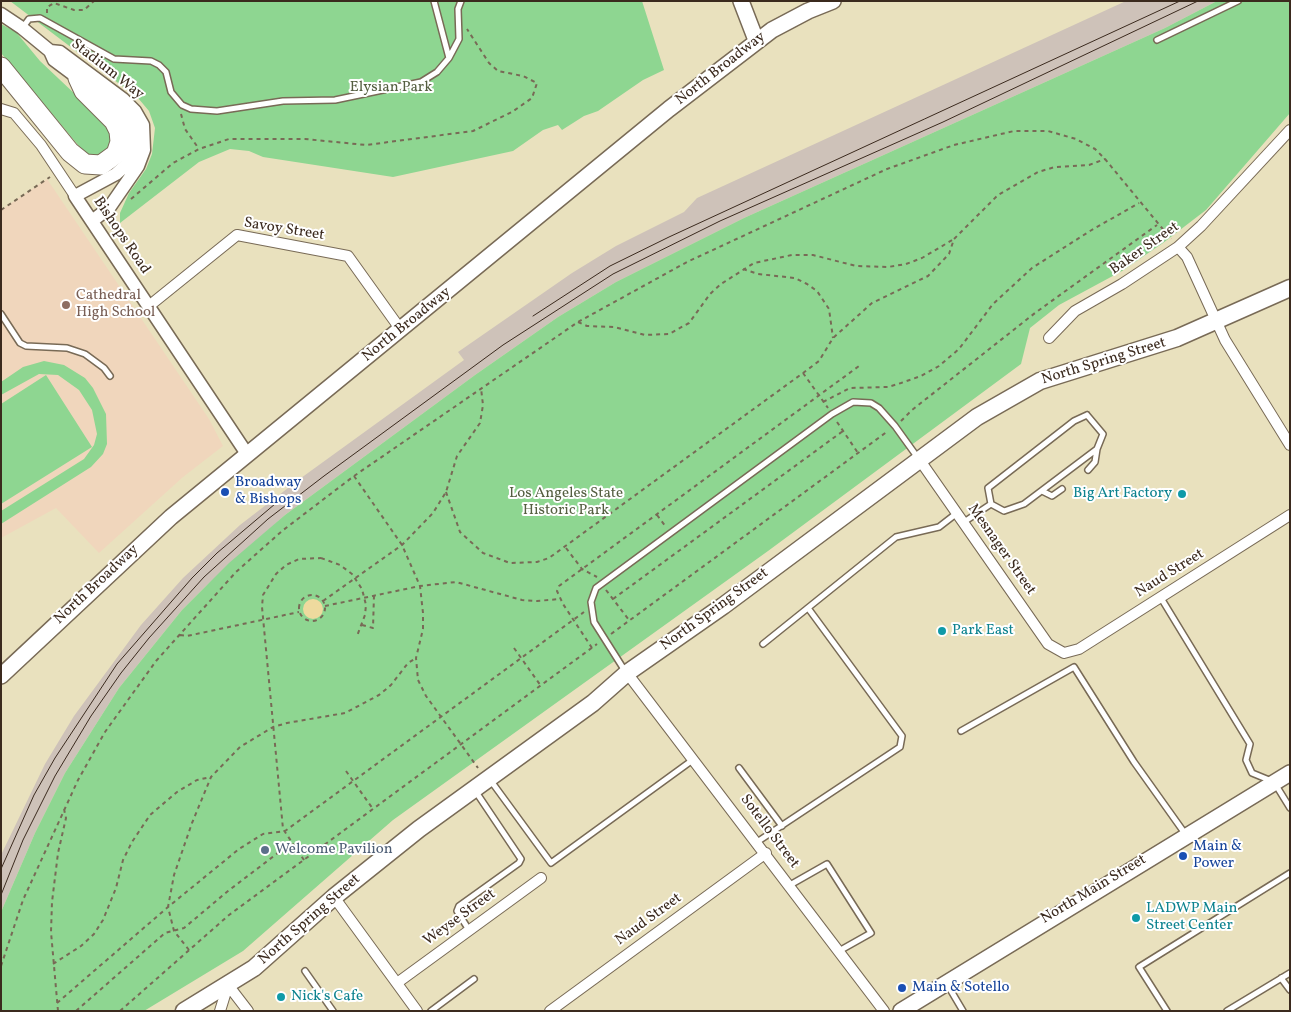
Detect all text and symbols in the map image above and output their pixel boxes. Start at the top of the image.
street label: North Broadway [673,28,769,110]
street label: Stadium Way [67,36,147,104]
park label: Elysian Park [350,79,432,97]
street label: Bishops Road [89,194,153,278]
street label: Savoy Street [242,215,326,245]
street label: Baker Street [1107,219,1183,279]
street label: North Broadway [359,284,455,366]
place label: Cathedral High School [76,287,155,322]
marker: Cathedral High School [60,299,72,311]
street label: North Spring Street [1040,335,1168,389]
place label: Broadway & Bishops [235,474,301,509]
park label: Los Angeles State Historic Park [509,485,623,520]
place label: Big Art Factory [1073,485,1172,503]
marker: Broadway & Bishops [219,486,231,498]
marker: Big Art Factory [1176,488,1188,500]
street label: Mesnager Street [963,501,1039,599]
street label: North Broadway [51,541,143,629]
street label: Naud Street [1132,546,1208,602]
street label: North Spring Street [657,565,773,655]
place label: Park East [952,622,1014,640]
marker: Park East [936,625,948,637]
street label: Sotello Street [735,792,803,872]
place label: Main & Power [1193,838,1242,873]
place label: Welcome Pavilion [275,841,393,859]
marker: Welcome Pavilion [259,844,271,856]
marker: Main & Power [1177,850,1189,862]
street label: North Main Street [1038,851,1150,929]
street label: North Spring Street [255,871,365,969]
street label: Weyse Street [420,886,500,950]
street label: Naud Street [612,890,686,950]
place label: LADWP Main Street Center [1146,900,1237,935]
marker: LADWP Main Street Center [1130,912,1142,924]
place label: Main & Sotello [912,979,1009,997]
marker: Main & Sotello [896,982,908,994]
place label: Nick's Cafe [291,988,363,1006]
marker: Nick's Cafe [275,991,287,1003]

